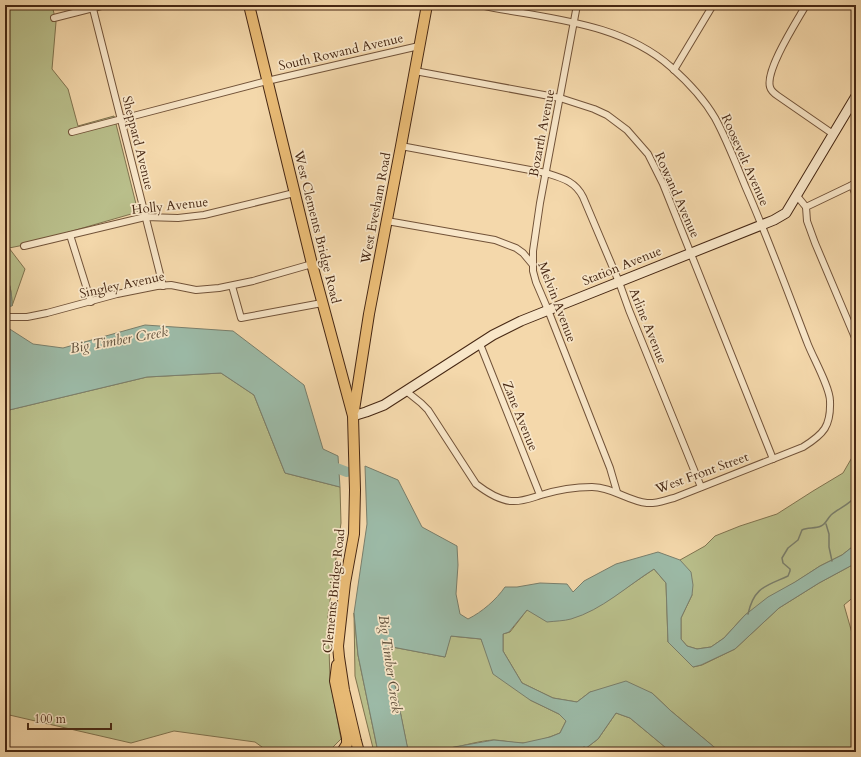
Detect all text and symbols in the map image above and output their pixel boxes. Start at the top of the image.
street label: South Rowand Avenue [277,29,405,75]
street label: Bozarth Avenue [525,88,559,178]
street label: Sheppard Avenue [118,94,158,192]
street label: Roosevelt Avenue [717,111,773,209]
street label: West Clements Bridge Road [289,148,345,305]
street label: Rowand Avenue [650,149,704,241]
street label: West Evesham Road [356,151,396,266]
street label: Holly Avenue [131,193,209,219]
street label: Station Avenue [580,242,664,290]
street label: Melvin Avenue [533,259,581,345]
street label: Singley Avenue [78,267,166,303]
street label: Arline Avenue [625,286,671,366]
water label: Big Timber Creek [69,322,169,358]
street label: Zane Avenue [498,378,542,454]
street label: West Front Street [652,448,751,498]
street label: Clements Bridge Road [319,528,349,654]
water label: Big Timber Creek [374,614,406,714]
scale bar [28,705,111,731]
text: 100 m [34,711,67,727]

